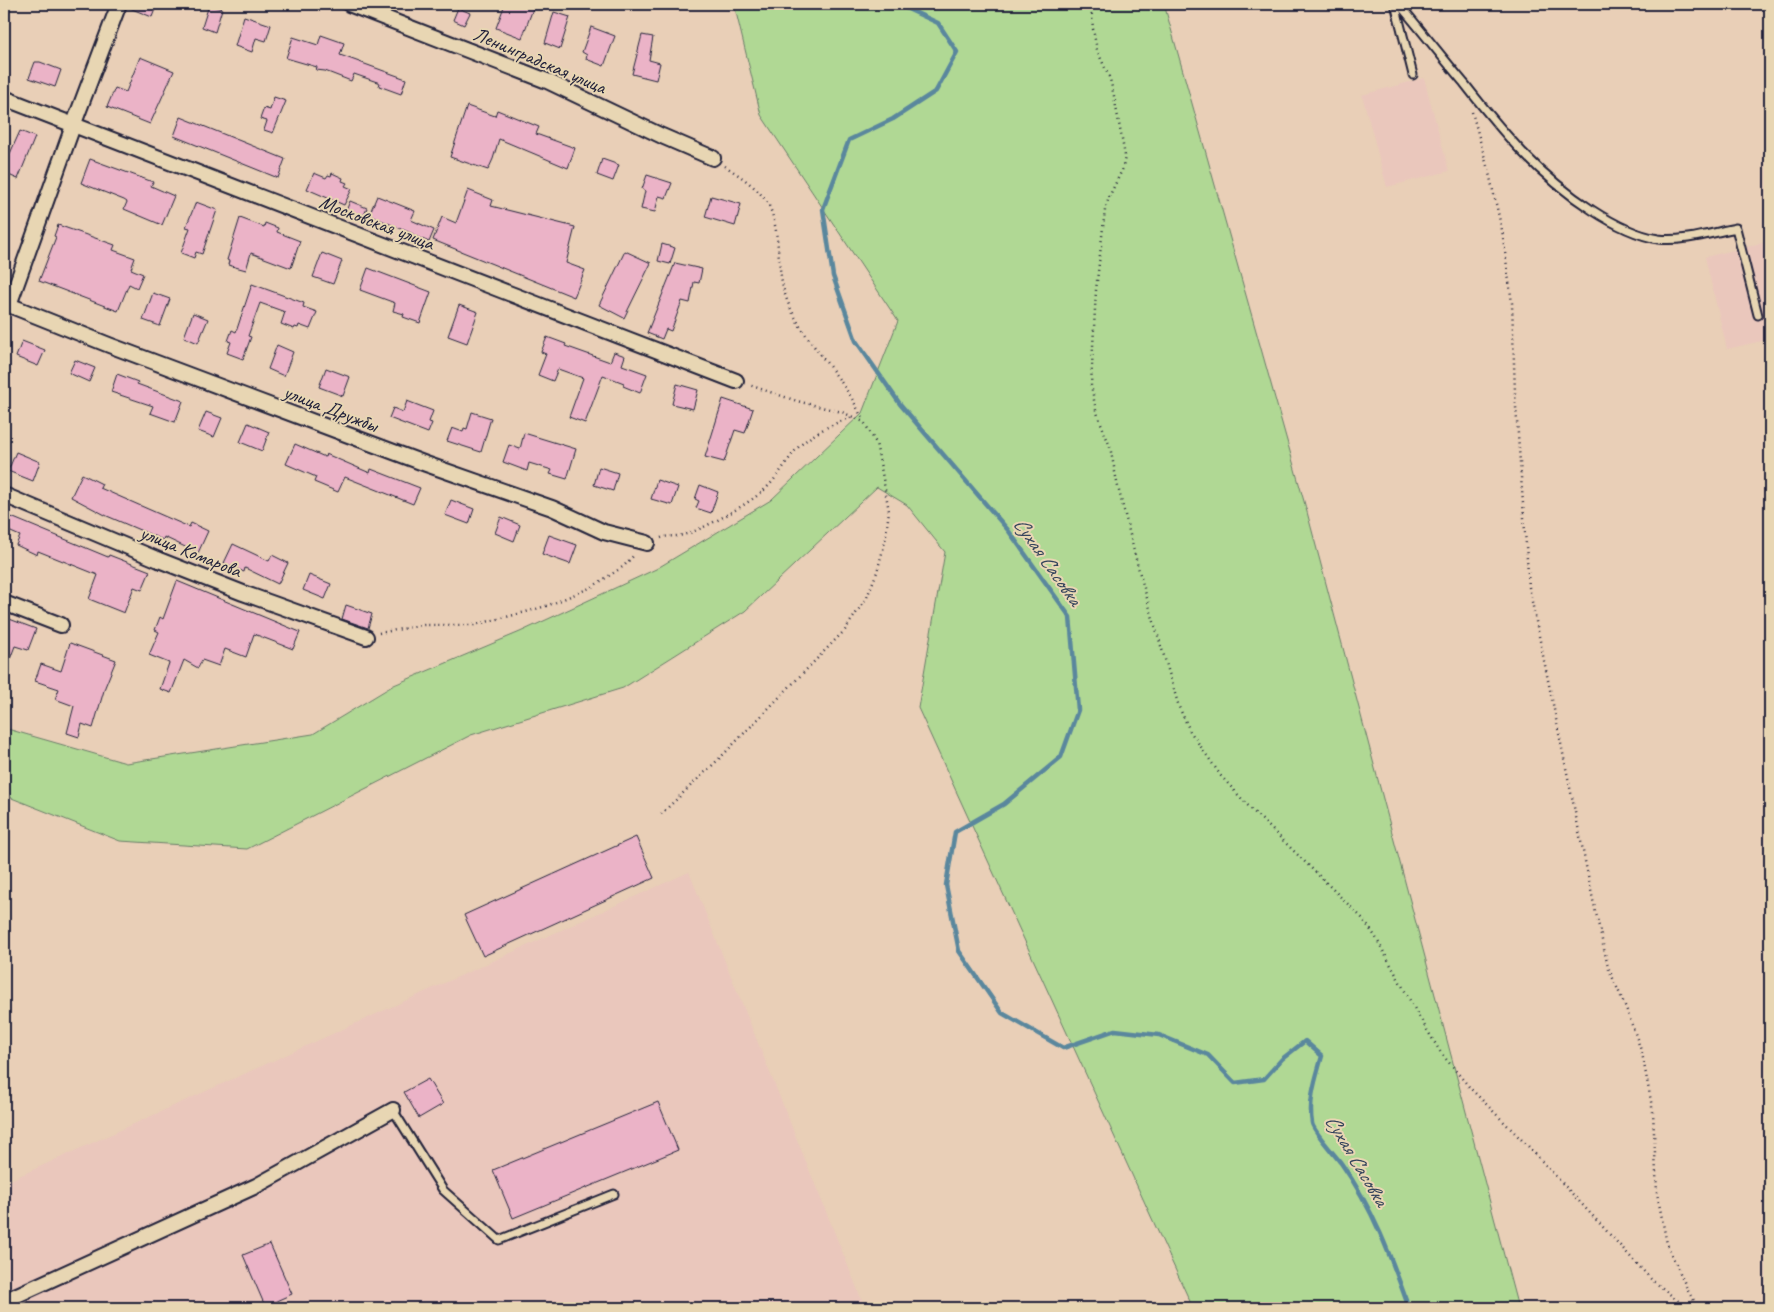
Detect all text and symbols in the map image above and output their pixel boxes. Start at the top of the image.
street label: Ленинградская улица [470,21,612,100]
street label: Московская улица [316,189,439,256]
street label: улица Дружбы [279,379,383,438]
water label: Сухая Сасовка [1008,512,1089,612]
street label: улица Комарова [136,519,246,584]
water label: Сухая Сасовка [1320,1109,1396,1213]

